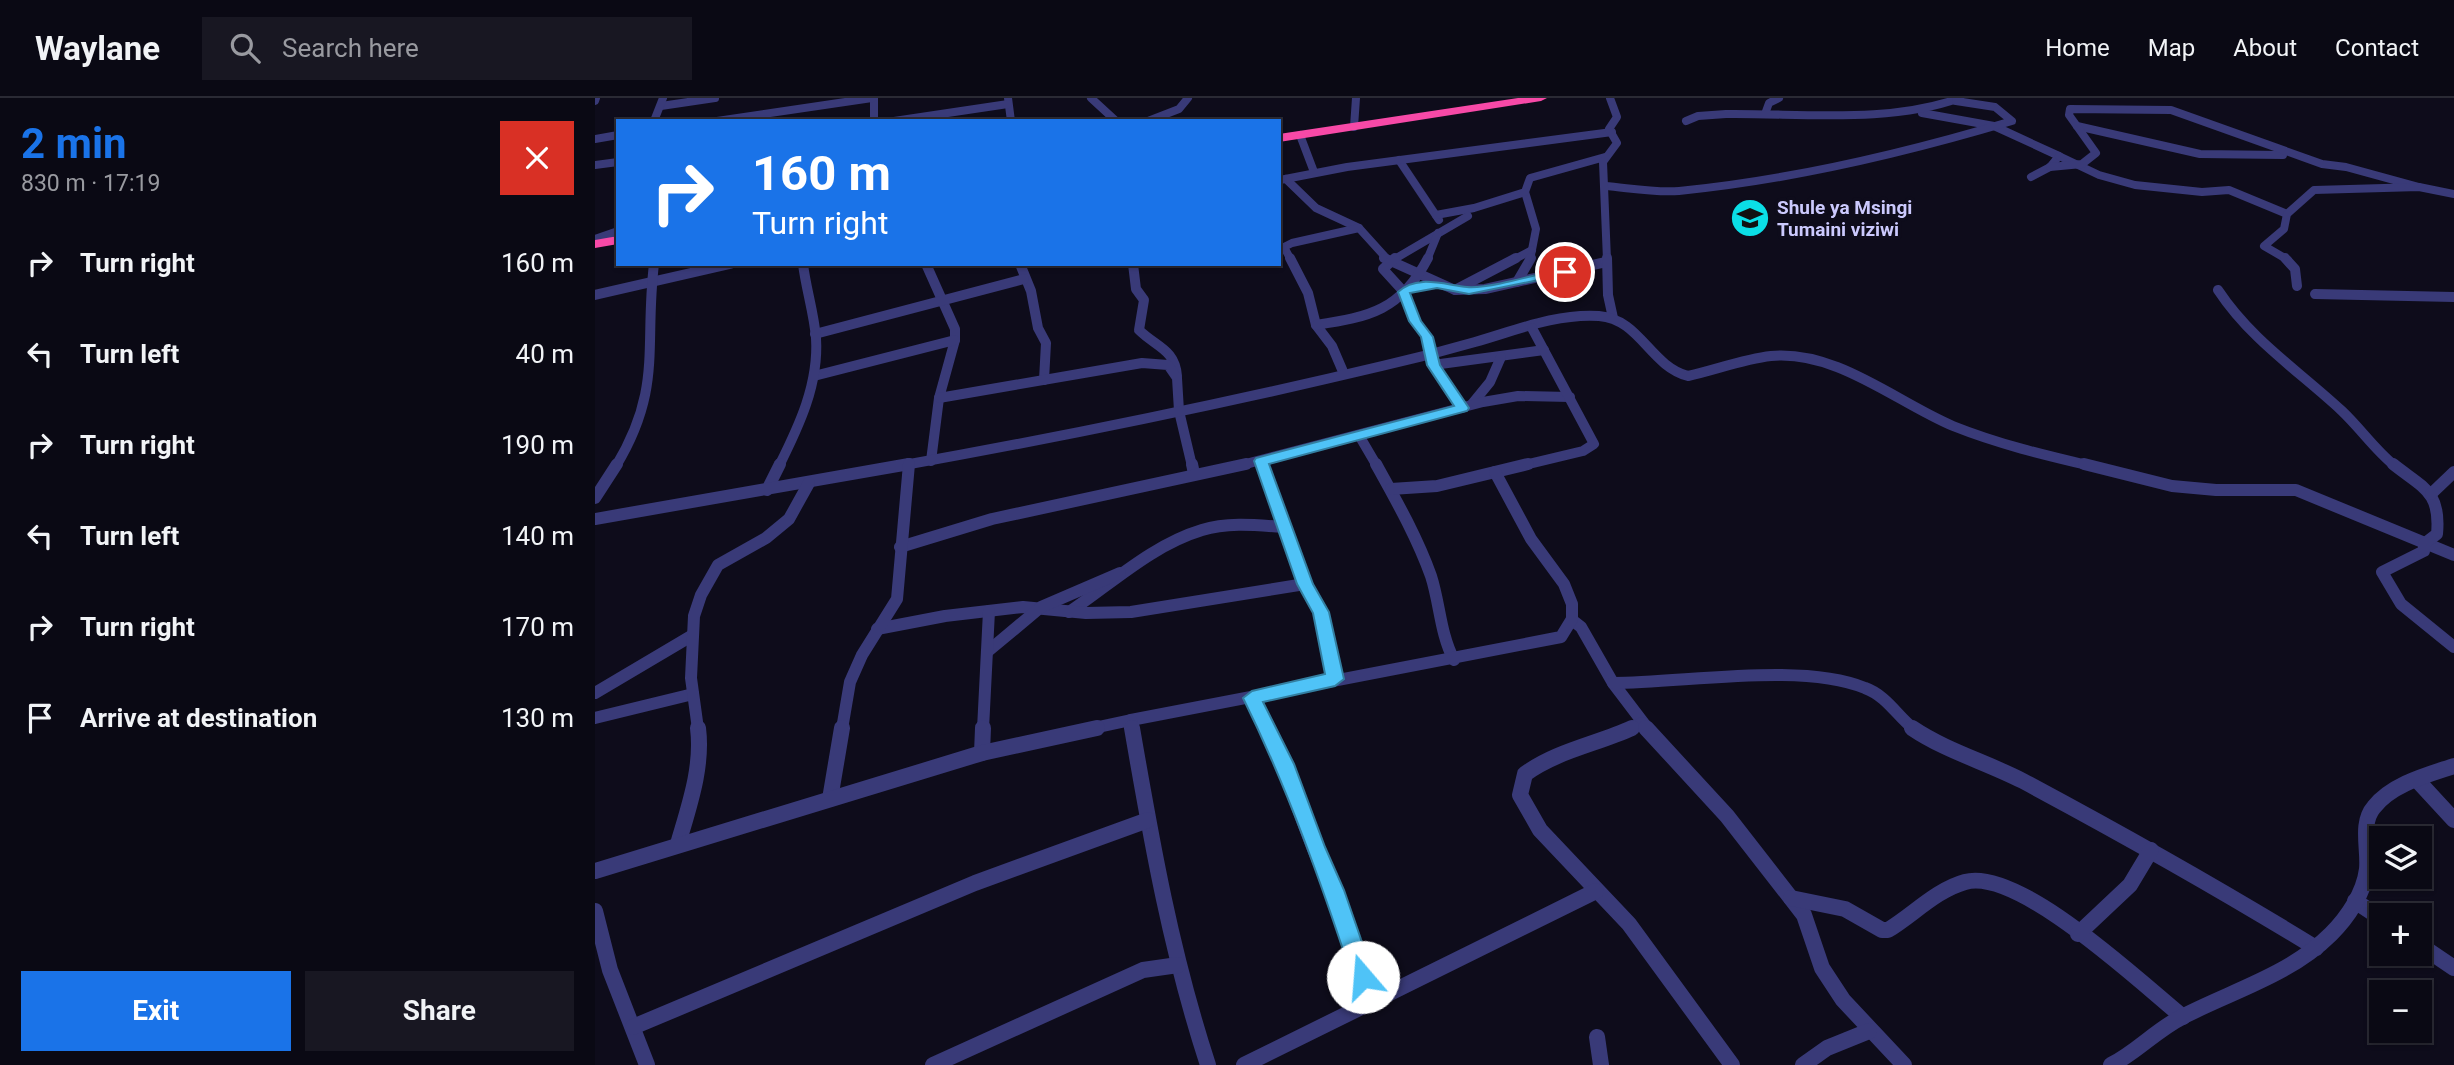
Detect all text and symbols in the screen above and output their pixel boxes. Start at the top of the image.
search box [202,17,692,80]
text: Waylane [35,29,160,68]
icon: search [226,29,264,67]
text: Search here [282,33,419,63]
text: Home [2045,34,2110,62]
text: Map [2148,34,2195,62]
text: About [2233,34,2297,62]
text: Contact [2335,34,2419,62]
text: 2 min [21,119,127,168]
button: close [500,121,574,195]
text: 160 m [752,145,891,202]
icon: right [637,147,728,238]
text: 830 m · 17:19 [21,170,160,197]
place label: Shule ya Msingi Tumaini viziwi [1777,196,1912,241]
school or university icon: Shule ya Msingi Tumaini viziwi [1729,197,1771,239]
text: Turn right [752,204,888,242]
pin [1535,242,1595,302]
icon: right [21,244,59,282]
text: Turn right [80,248,195,278]
text: 160 m [501,248,574,278]
icon: arrive [1546,253,1584,291]
icon: left [21,335,59,373]
text: Turn left [80,339,179,369]
text: 40 m [516,339,574,369]
icon: right [21,426,59,464]
text: Turn right [80,430,195,460]
text: 190 m [501,430,574,460]
icon: left [21,517,59,555]
text: Turn left [80,521,179,551]
text: 140 m [501,521,574,551]
icon: right [21,608,59,646]
text: Turn right [80,612,195,642]
text: 170 m [501,612,574,642]
icon: arrive [21,699,59,737]
text: Arrive at destination [80,703,317,733]
text: 130 m [501,703,574,733]
map controls [2369,826,2432,1043]
button: layers [2369,826,2432,889]
button: + [2369,903,2432,966]
position arrow [1326,940,1400,1014]
button: Exit [21,971,291,1051]
button: Share [305,971,574,1051]
button: − [2369,980,2432,1043]

